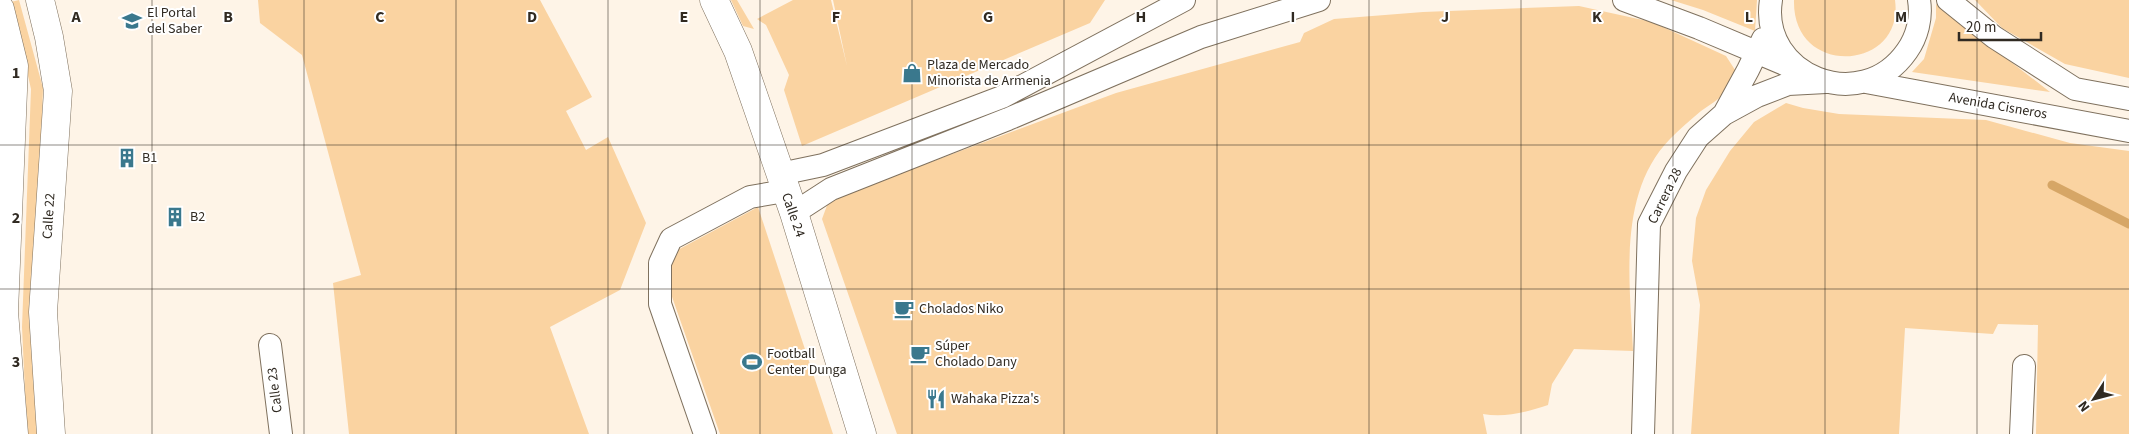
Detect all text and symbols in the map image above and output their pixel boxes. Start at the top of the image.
place label: El Portal del Saber [147,3,202,39]
text: A [70,6,81,28]
text: B [223,6,233,28]
text: C [375,6,385,28]
text: D [527,6,537,28]
text: E [680,6,688,28]
text: F [832,6,840,28]
text: G [983,6,993,28]
text: H [1136,6,1146,28]
text: I [1291,6,1295,28]
text: J [1441,6,1449,28]
text: K [1592,6,1602,28]
text: L [1745,6,1753,28]
text: M [1895,6,1907,28]
school or university icon: El Portal del Saber [121,10,143,32]
scale bar [1959,10,2042,42]
text: 20 m [1966,17,1996,38]
place label: Plaza de Mercado Minorista de Armenia [927,55,1051,91]
text: 1 [12,62,20,84]
shop icon: Plaza de Mercado Minorista de Armenia [901,62,923,84]
street label: Avenida Cisneros [1947,87,2049,125]
building icon: B1 [116,147,138,169]
place label: B1 [142,148,157,168]
street label: Carrera 28 [1643,165,1687,227]
street label: Calle 24 [776,190,810,240]
street label: Calle 22 [37,192,61,240]
building icon: B2 [164,206,186,228]
text: 2 [12,207,20,229]
place label: B2 [190,207,205,227]
cafe icon: Cholados Niko [893,298,915,320]
place label: Cholados Niko [919,299,1004,319]
place label: Súper Cholado Dany [935,336,1017,372]
cafe icon: Súper Cholado Dany [909,343,931,365]
place label: Football Center Dunga [767,344,847,380]
text: 3 [12,351,20,373]
sports icon: Football Center Dunga [741,351,763,373]
street label: Calle 23 [262,366,288,414]
north arrow [2069,374,2119,424]
restaurant icon: Wahaka Pizza's [925,388,947,410]
place label: Wahaka Pizza's [951,389,1039,409]
text: N [2073,396,2095,416]

